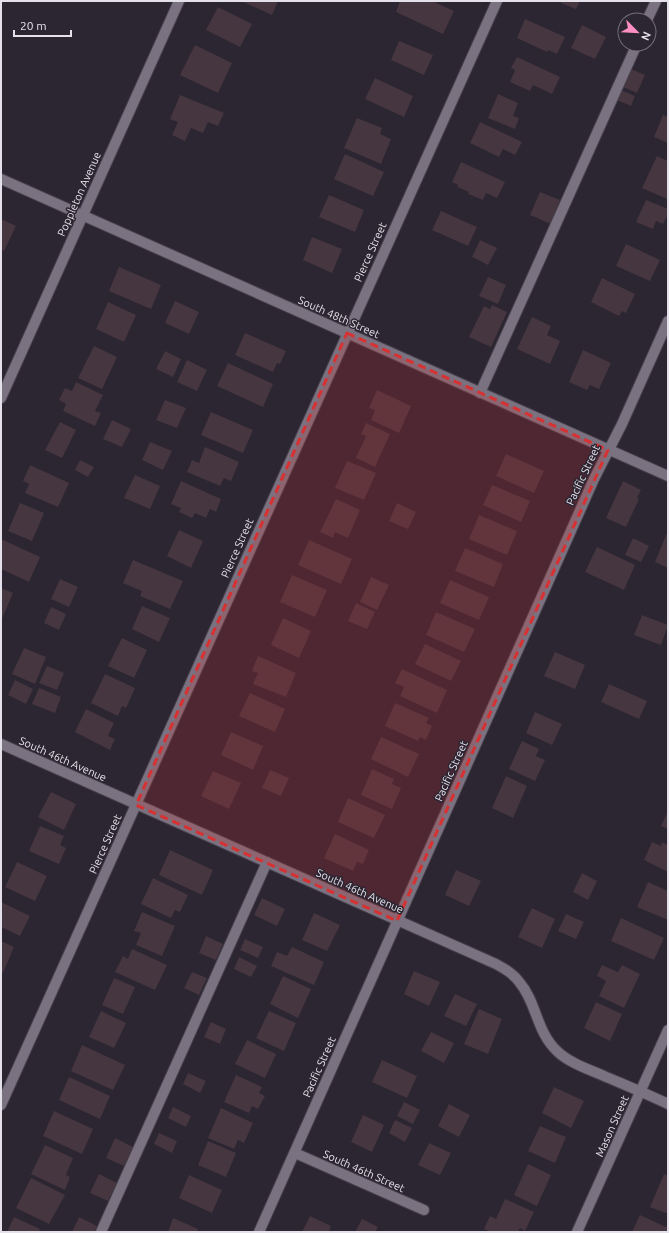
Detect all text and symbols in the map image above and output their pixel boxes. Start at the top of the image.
scale bar [14,12,71,38]
north arrow [617,12,657,52]
text: 20 m [20,19,47,32]
text: N [639,30,653,42]
street label: Poppleton Avenue [55,150,103,238]
street label: Pierce Street [352,220,389,284]
street label: South 48th Street [296,294,382,341]
street label: Pacific Street [564,442,602,507]
street label: Pierce Street [219,516,256,580]
street label: South 46th Avenue [18,734,108,784]
street label: Pacific Street [432,738,470,803]
street label: Pierce Street [87,812,124,876]
street label: South 46th Avenue [315,866,405,916]
street label: Pacific Street [300,1034,338,1099]
street label: Mason Street [593,1093,631,1159]
street label: South 46th Street [321,1148,407,1195]

